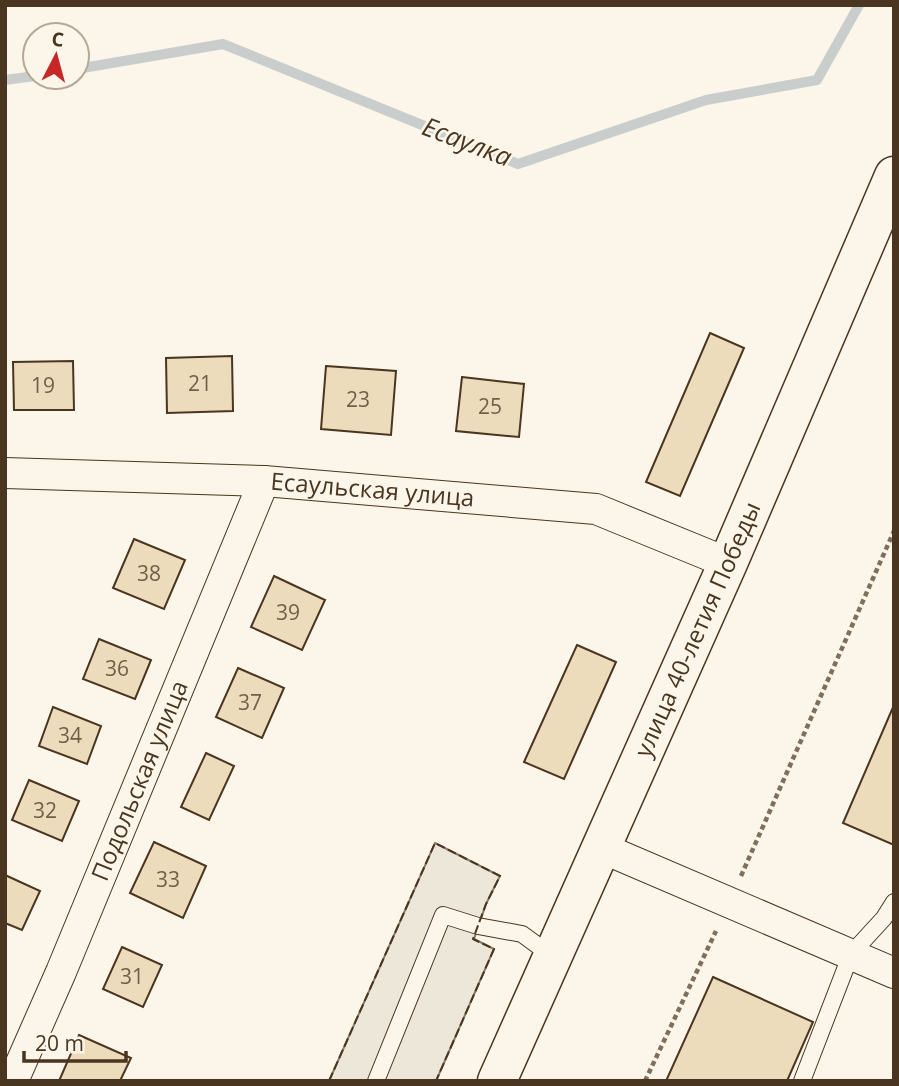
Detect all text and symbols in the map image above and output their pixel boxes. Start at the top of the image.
north arrow [21,21,91,91]
text: С [50,26,65,53]
water label: Есаулка [417,108,518,175]
house number: 21 [188,369,212,397]
house number: 19 [31,371,55,399]
house number: 23 [346,385,370,413]
house number: 25 [478,392,502,420]
street label: Есаульская улица [269,464,476,514]
street label: улица 40-летия Победы [626,496,767,762]
house number: 38 [137,559,161,587]
house number: 39 [276,598,300,626]
house number: 36 [105,654,129,682]
street label: Подольская улица [82,675,195,886]
house number: 37 [238,688,262,716]
house number: 34 [58,721,82,749]
house number: 32 [33,796,57,824]
house number: 33 [156,865,180,893]
house number: 31 [120,962,144,990]
scale bar [24,1020,126,1064]
text: 20 m [35,1029,84,1057]

